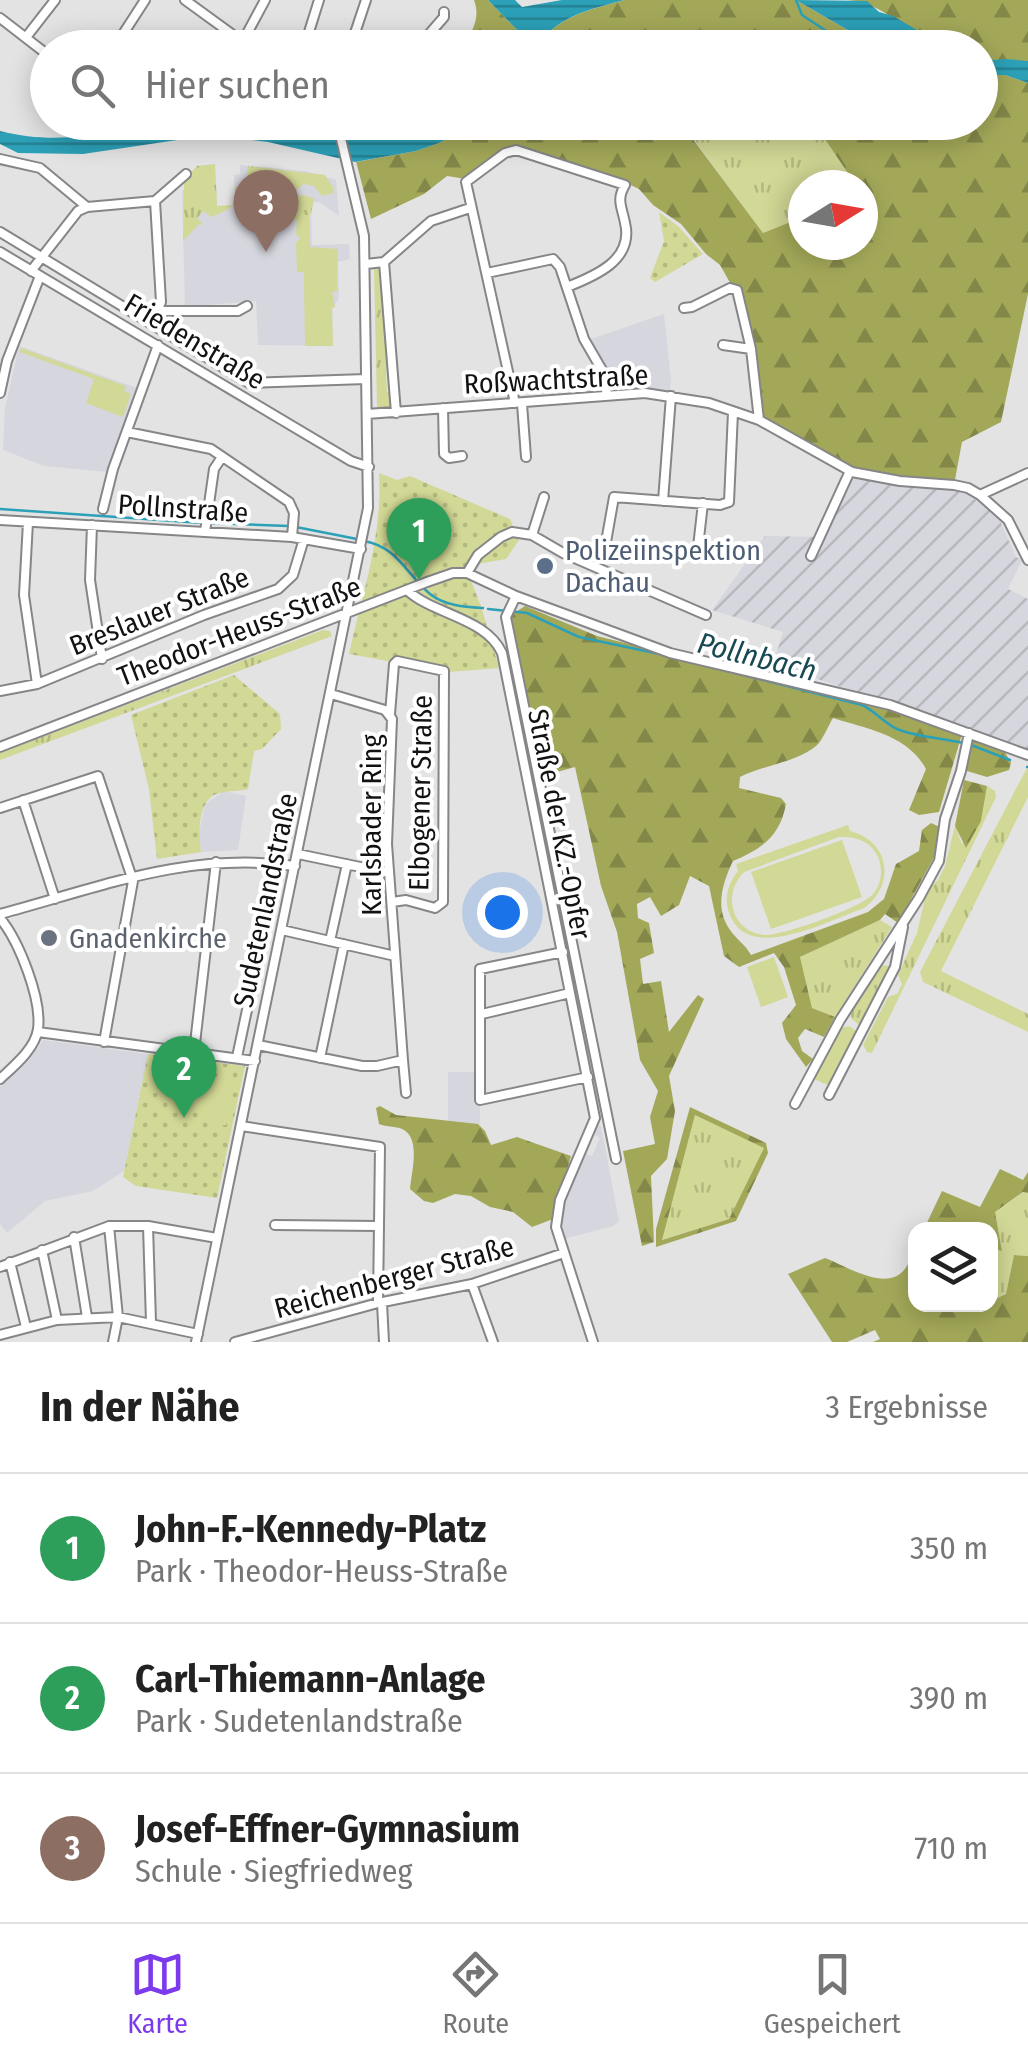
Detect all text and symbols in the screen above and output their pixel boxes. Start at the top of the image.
search box [30,30,998,140]
icon: search [65,58,120,113]
text: Hier suchen [145,62,330,108]
pin: 3 [234,170,298,252]
north arrow [788,170,878,260]
street label: Friedenstraße [118,287,271,396]
street label: Roßwachtstraße [463,358,649,401]
street label: Pollnstraße [117,487,249,530]
pin: 1 [386,498,452,580]
place label: Polizeiinspektion Dachau [565,534,761,599]
marker: Polizeiinspektion Dachau [534,555,556,577]
street label: Breslauer Straße [65,561,254,662]
street label: Theodor-Heuss-Straße [113,570,365,693]
water label: Pollnbach [694,625,820,689]
street label: Elbogener Straße [402,695,439,891]
street label: Straße der KZ.-Opfer [521,706,598,942]
street label: Karlsbader Ring [355,734,388,916]
street label: Sudetenlandstraße [227,790,304,1010]
your location [477,887,528,938]
place label: Gnadenkirche [69,922,227,955]
marker: Gnadenkirche [38,927,60,949]
pin: 2 [152,1036,216,1118]
map controls [908,1222,998,1312]
button: layers [908,1222,998,1312]
street label: Reichenberger Straße [271,1230,517,1325]
text: In der Nähe [40,1382,240,1432]
text: 3 Ergebnisse [826,1388,988,1426]
text: John-F.-Kennedy-Platz [135,1506,486,1552]
text: 1 [66,1529,79,1567]
text: 350 m [910,1529,988,1567]
text: Park · Theodor-Heuss-Straße [135,1552,508,1590]
text: Carl-Thiemann-Anlage [135,1656,485,1702]
text: 2 [65,1679,80,1717]
text: 390 m [910,1679,988,1717]
text: Park · Sudetenlandstraße [135,1702,463,1740]
text: Josef-Effner-Gymnasium [135,1806,520,1852]
text: 3 [65,1829,80,1867]
text: 710 m [914,1829,988,1867]
text: Schule · Siegfriedweg [135,1852,413,1890]
tab: Karte [127,1947,188,2040]
tab: Route [442,1947,509,2040]
tab: Gespeichert [764,1947,901,2040]

